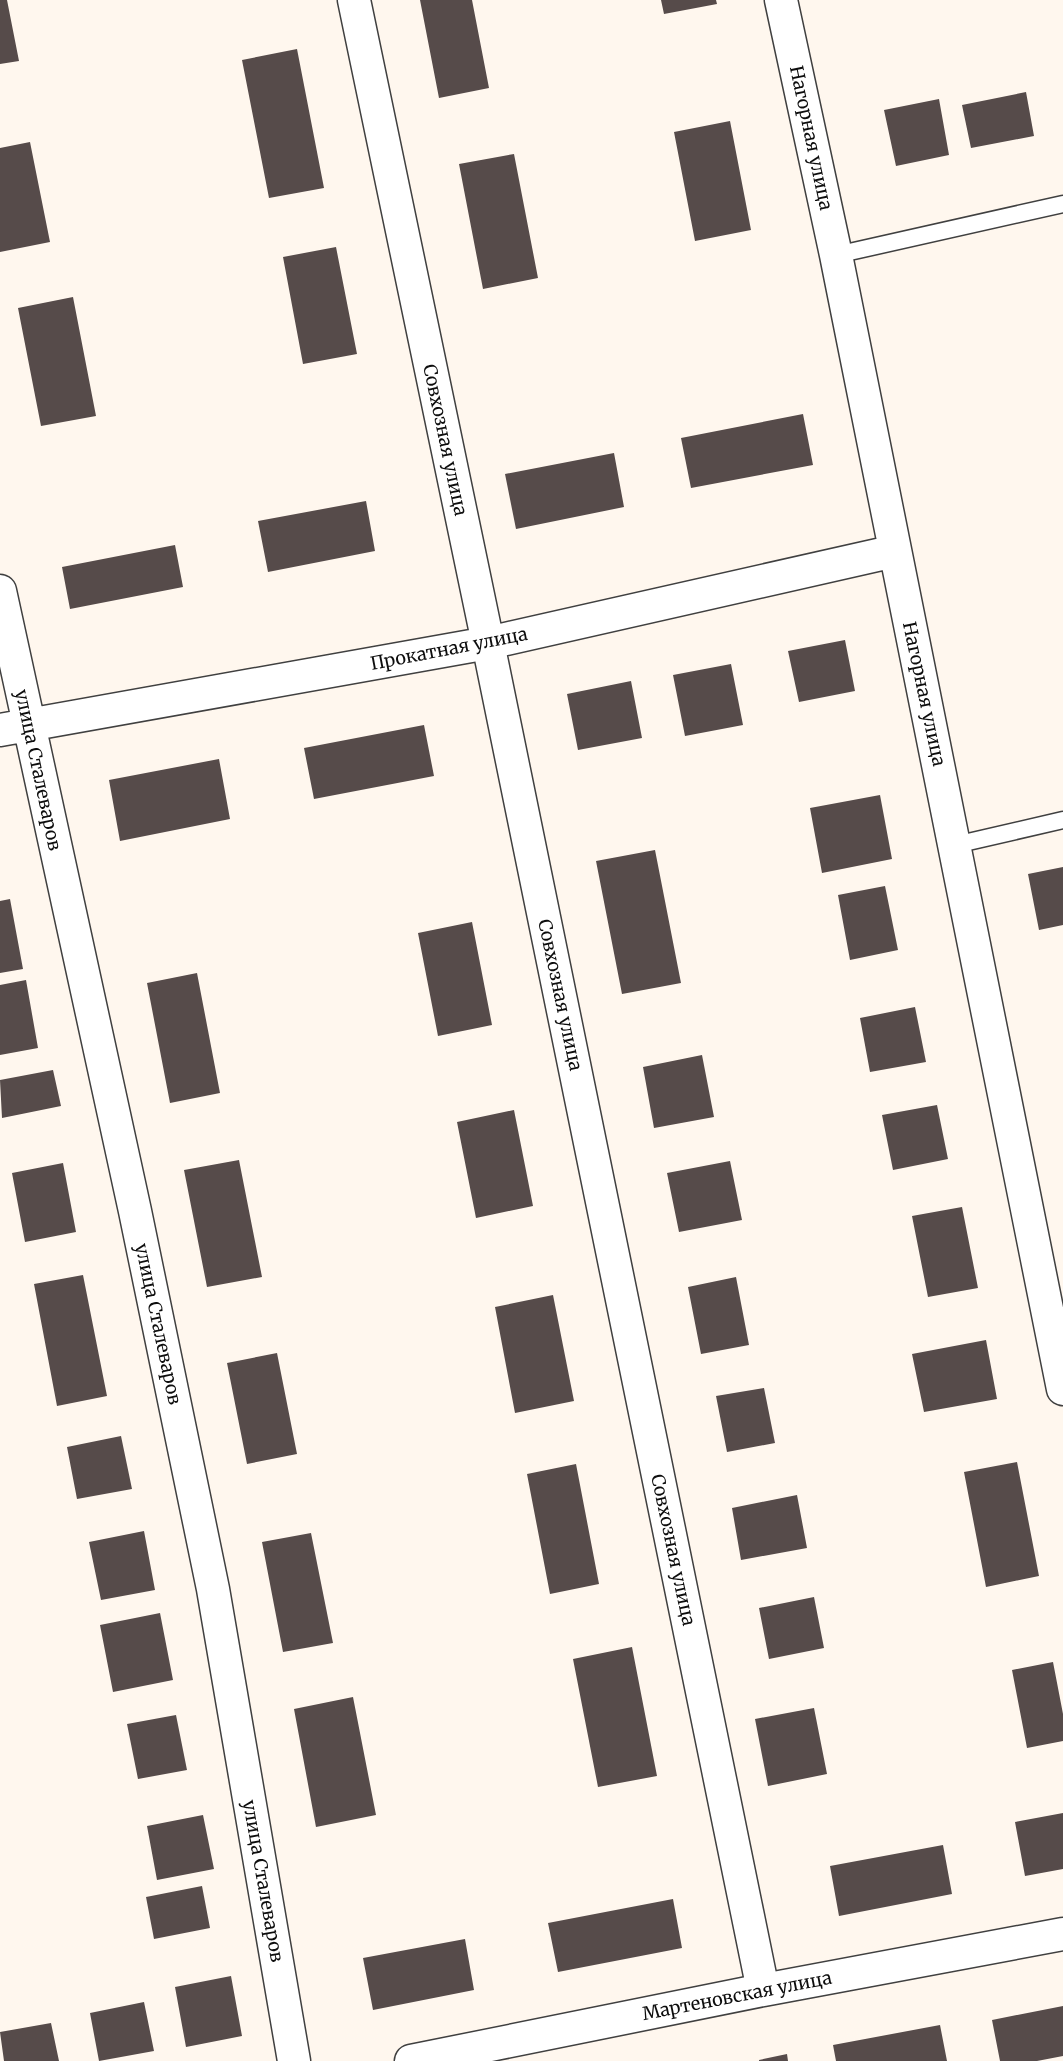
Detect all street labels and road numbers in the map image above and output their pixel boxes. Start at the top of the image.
street label: Нагорная улица [785,64,838,213]
street label: Совхозная улица [418,362,473,518]
street label: Нагорная улица [898,620,951,769]
street label: Прокатная улица [368,622,530,675]
street label: улица Сталеваров [10,687,67,853]
street label: Совхозная улица [533,917,588,1073]
street label: улица Сталеваров [130,1241,187,1407]
street label: Совхозная улица [646,1472,701,1628]
street label: улица Сталеваров [238,1798,289,1964]
street label: Мартеновская улица [640,1966,834,2025]

